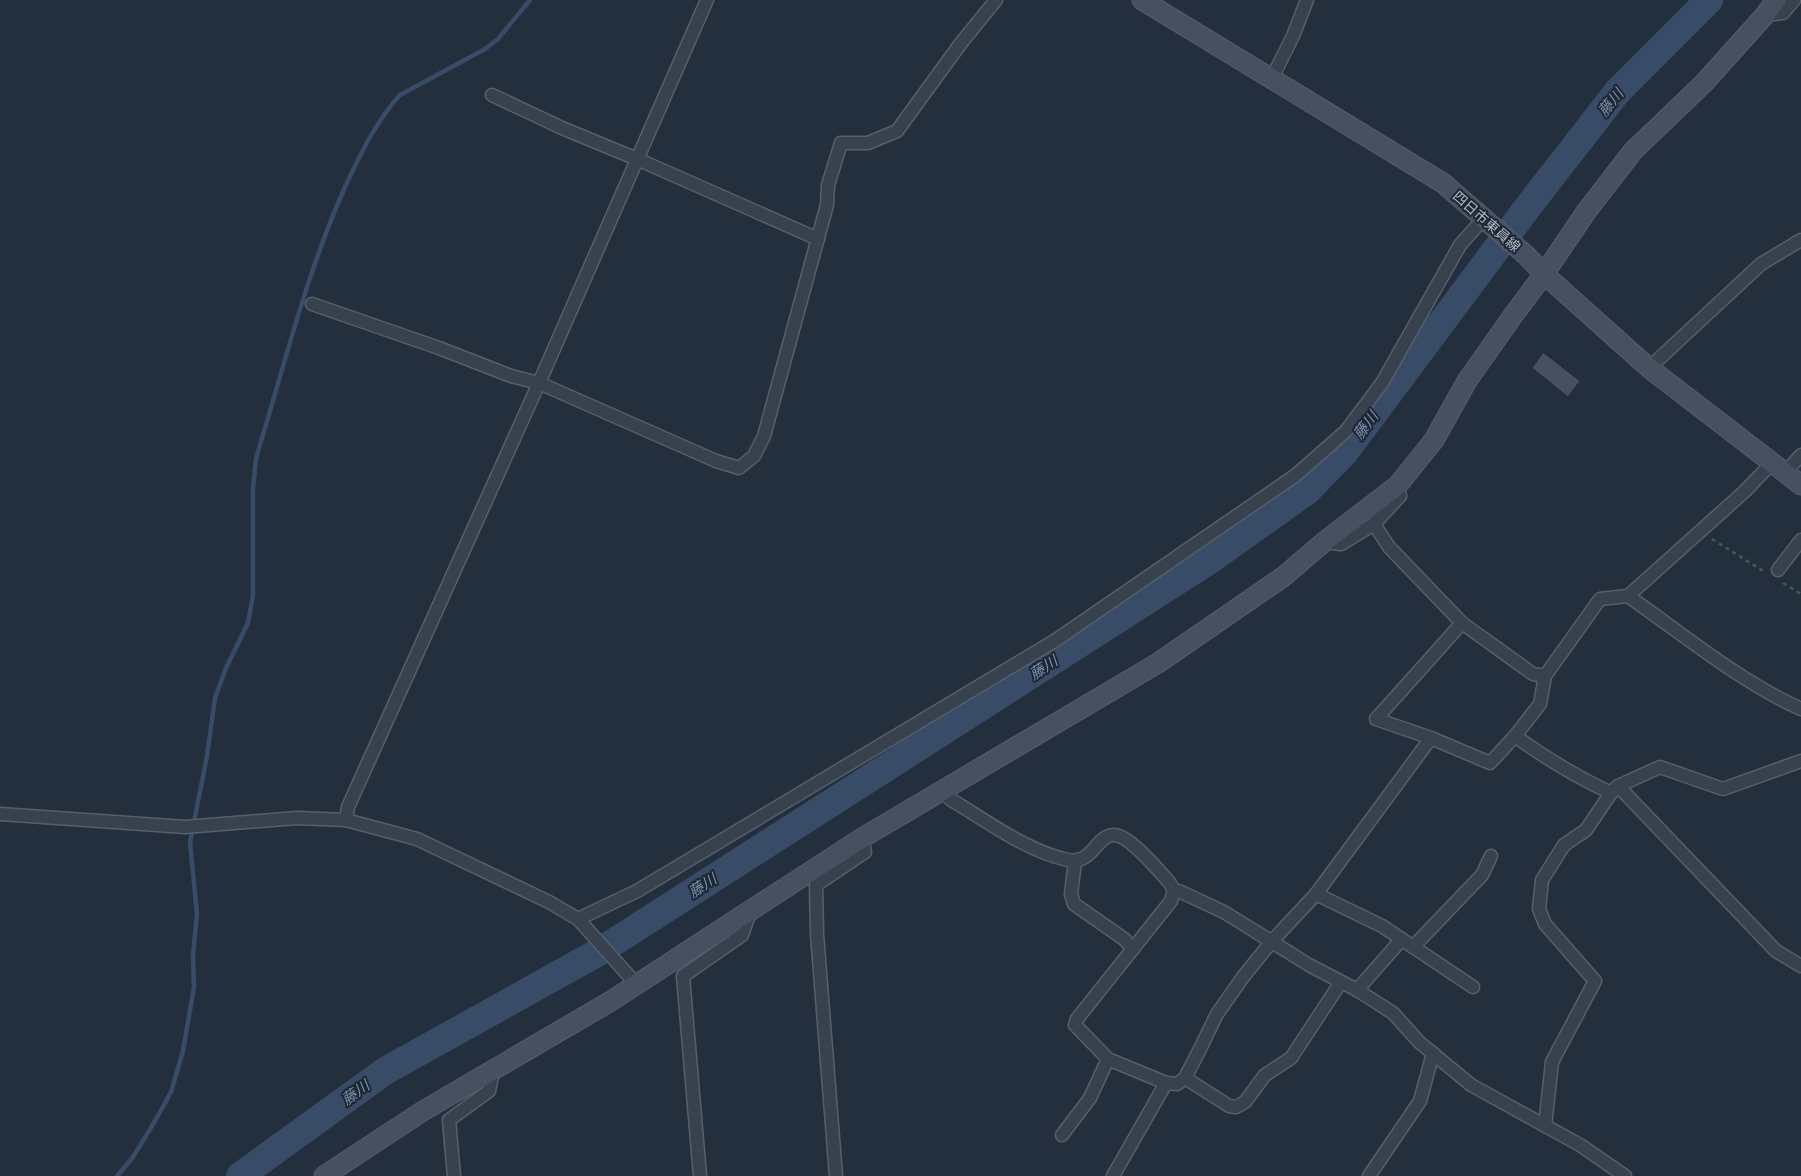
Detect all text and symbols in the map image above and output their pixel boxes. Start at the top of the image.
water label: 藤川 [1594,83,1628,119]
street label: 四日市東員線 [1450,187,1524,255]
water label: 藤川 [1349,406,1382,442]
water label: 藤川 [1026,650,1062,683]
water label: 藤川 [685,868,721,901]
water label: 藤川 [338,1075,374,1108]

